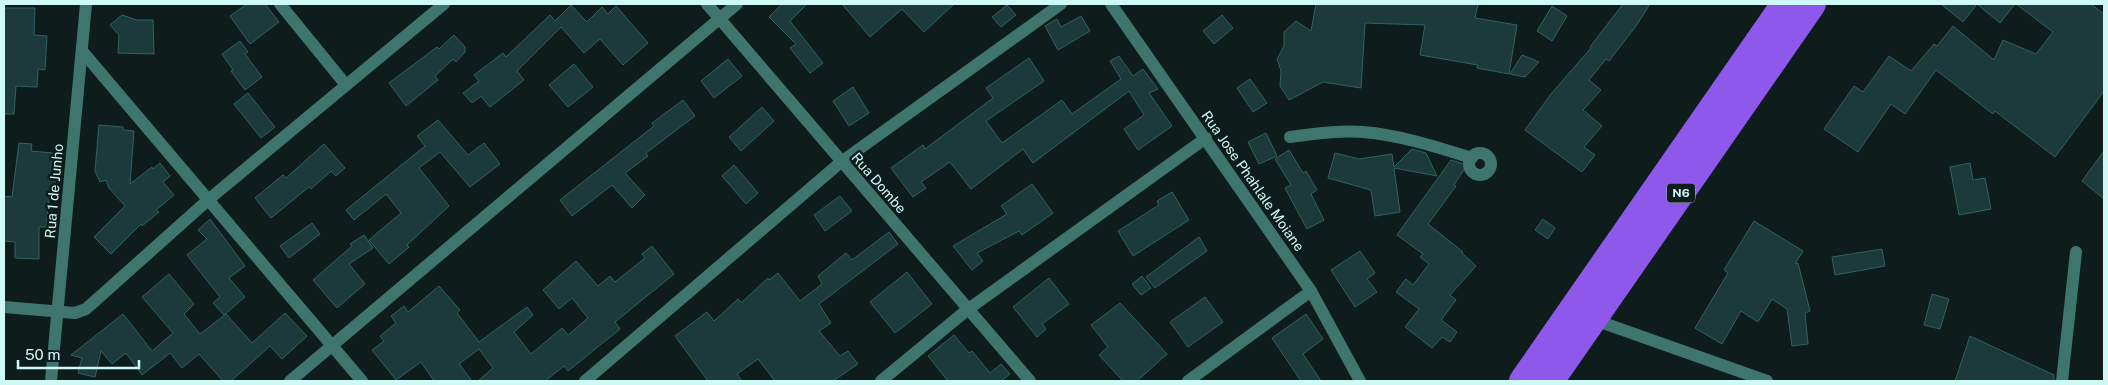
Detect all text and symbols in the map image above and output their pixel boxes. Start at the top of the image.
street label: Rua Jose Phahlale Moiane [1198,108,1308,254]
street label: Rua 1 de Junho [42,143,66,239]
street label: Rua Dombe [848,150,910,216]
road number: N6 [1667,184,1695,202]
scale bar [18,338,139,370]
text: 50 m [25,346,60,363]

